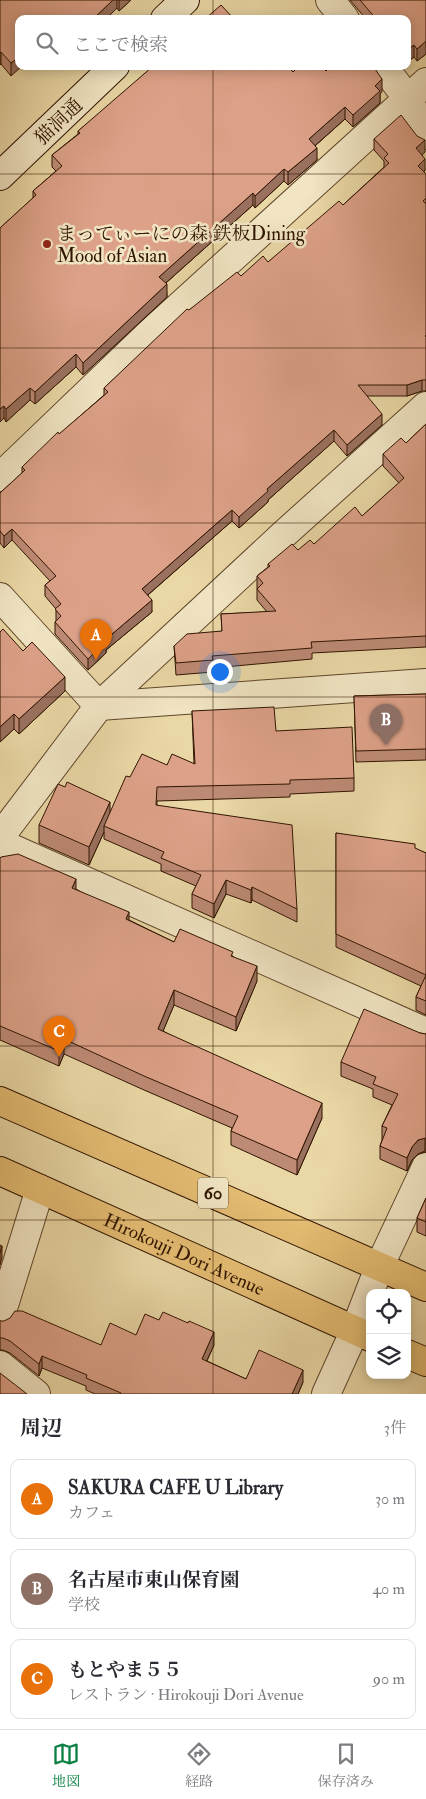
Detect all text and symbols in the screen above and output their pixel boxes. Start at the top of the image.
search box [15,15,411,70]
icon: search [33,29,61,57]
text: ここで検索 [73,33,168,57]
street label: 猫洞通 [30,93,88,150]
place label: まってぃーにの森 鉄板Dining Mood of Asian [57,222,306,268]
marker: まってぃーにの森 鉄板Dining Mood of Asian [41,238,53,250]
pin: A [80,619,112,660]
your location [207,659,233,685]
pin: B [370,704,402,745]
pin: C [43,1016,75,1057]
road number: 60 [198,1178,228,1208]
street label: Hirokouji Dori Avenue [100,1208,268,1301]
map controls [366,1289,411,1379]
button: locate [366,1289,411,1334]
button: layers [366,1334,411,1379]
text: 周辺 [20,1415,62,1442]
text: 3件 [384,1418,406,1438]
text: SAKURA CAFE U Library [68,1476,283,1500]
text: A [32,1489,42,1509]
text: 30 m [375,1489,405,1509]
text: カフェ [68,1503,115,1523]
text: 名古屋市東山保育園 [68,1568,239,1592]
text: B [32,1579,42,1599]
text: 40 m [372,1579,405,1599]
text: 学校 [68,1595,100,1615]
text: もとやま５５ [68,1658,182,1682]
text: C [31,1669,43,1689]
text: 90 m [373,1669,405,1689]
text: レストラン · Hirokouji Dori Avenue [68,1685,304,1705]
tab: 地図 [52,1740,80,1790]
tab: 経路 [185,1740,213,1790]
tab: 保存済み [318,1740,374,1790]

